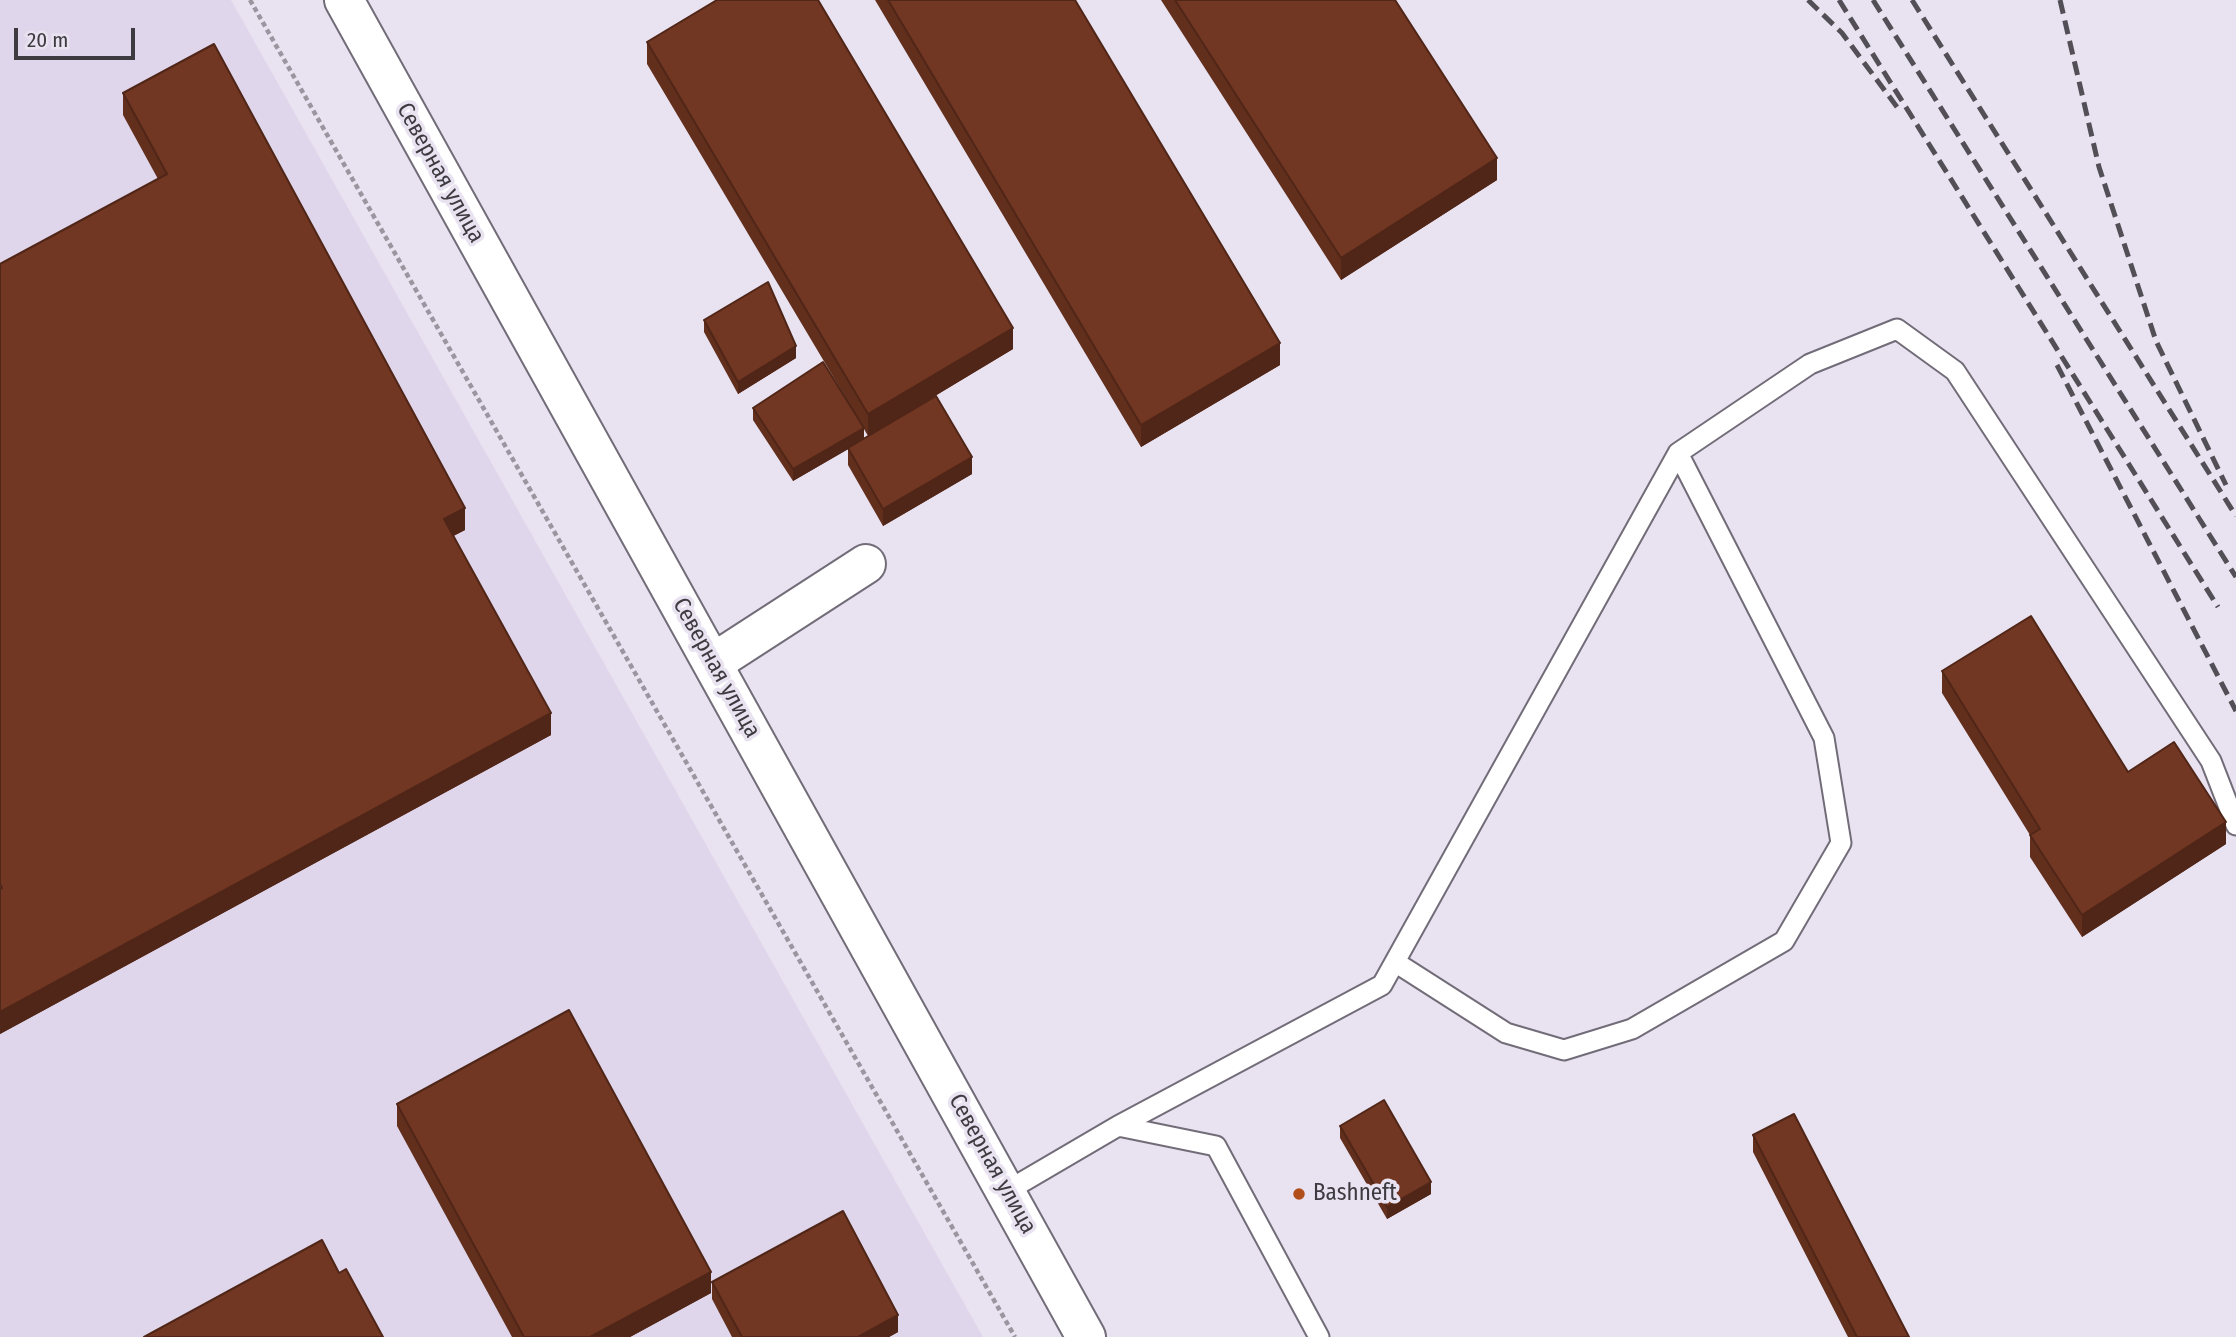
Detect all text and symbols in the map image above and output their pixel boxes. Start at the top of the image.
scale bar [18,14,138,58]
text: 20 m [27,27,68,53]
street label: Северная улица [390,98,490,248]
street label: Северная улица [666,593,766,743]
street label: Северная улица [942,1089,1042,1239]
place label: Bashneft [1313,1180,1397,1208]
marker: Bashneft [1291,1186,1307,1202]

